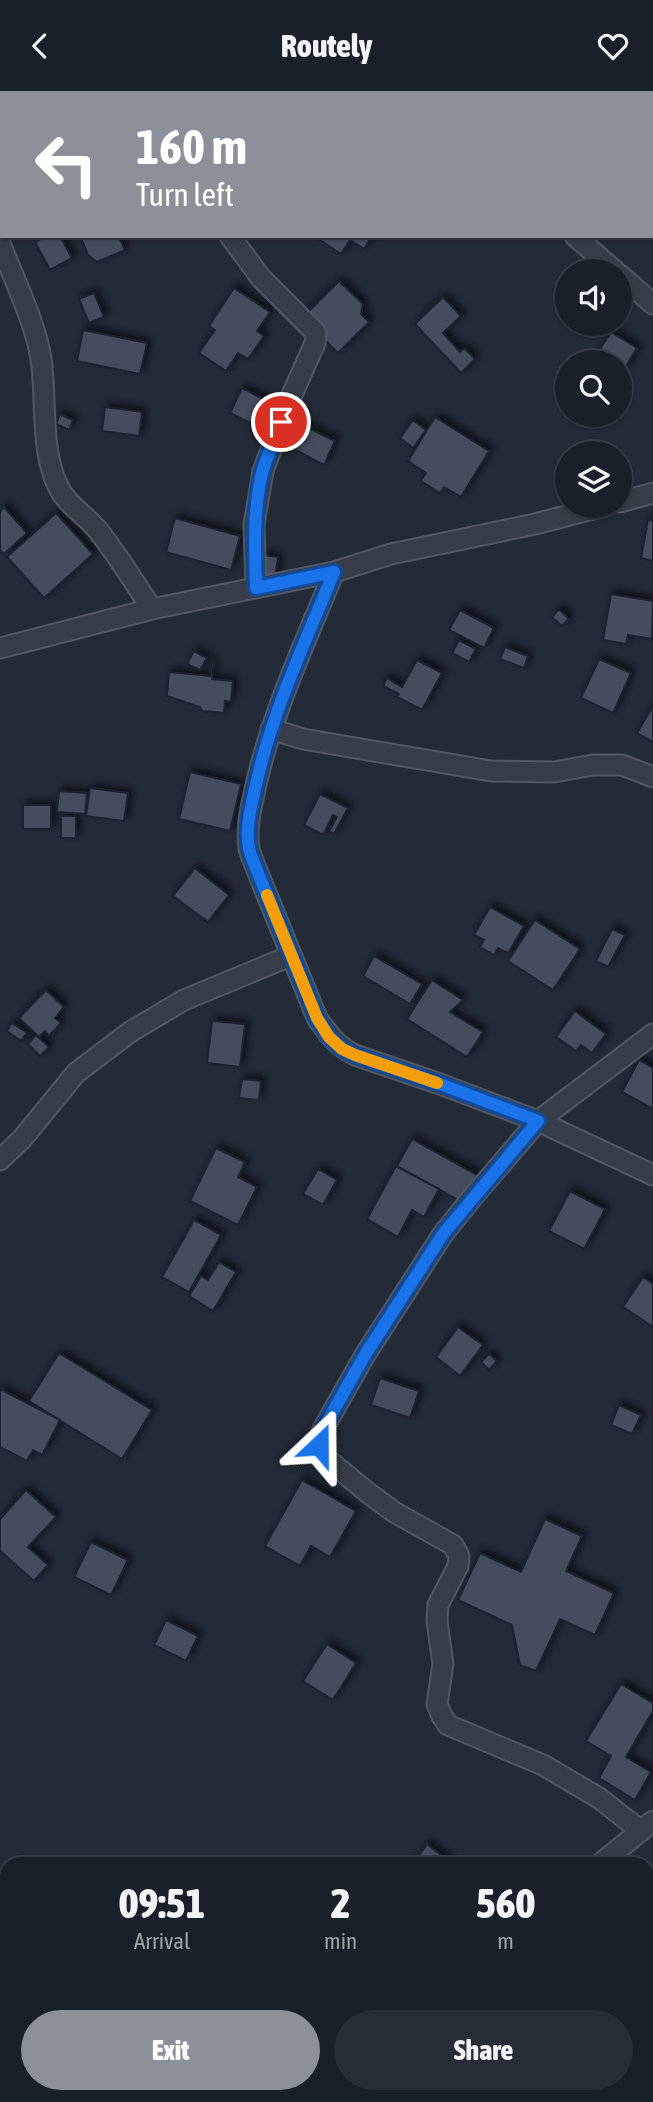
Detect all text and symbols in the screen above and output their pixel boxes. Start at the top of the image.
icon: back [21,27,59,65]
text: Routely [281,27,372,64]
icon: heart [594,27,632,65]
text: 160 m [136,118,247,174]
icon: left [21,119,112,210]
text: Turn left [136,176,234,213]
map controls [555,259,632,518]
button: sound [555,259,632,336]
button: search [555,350,632,427]
pin [251,392,311,452]
icon: arrive [262,403,300,441]
button: layers [555,441,632,518]
position arrow [282,1408,356,1482]
text: 09:51 [119,1879,205,1927]
text: 2 [331,1879,350,1927]
text: 560 [476,1879,535,1927]
text: Arrival [134,1928,190,1954]
text: min [324,1928,357,1954]
text: m [497,1928,514,1954]
button: Exit [21,2010,320,2090]
button: Share [334,2010,633,2090]

